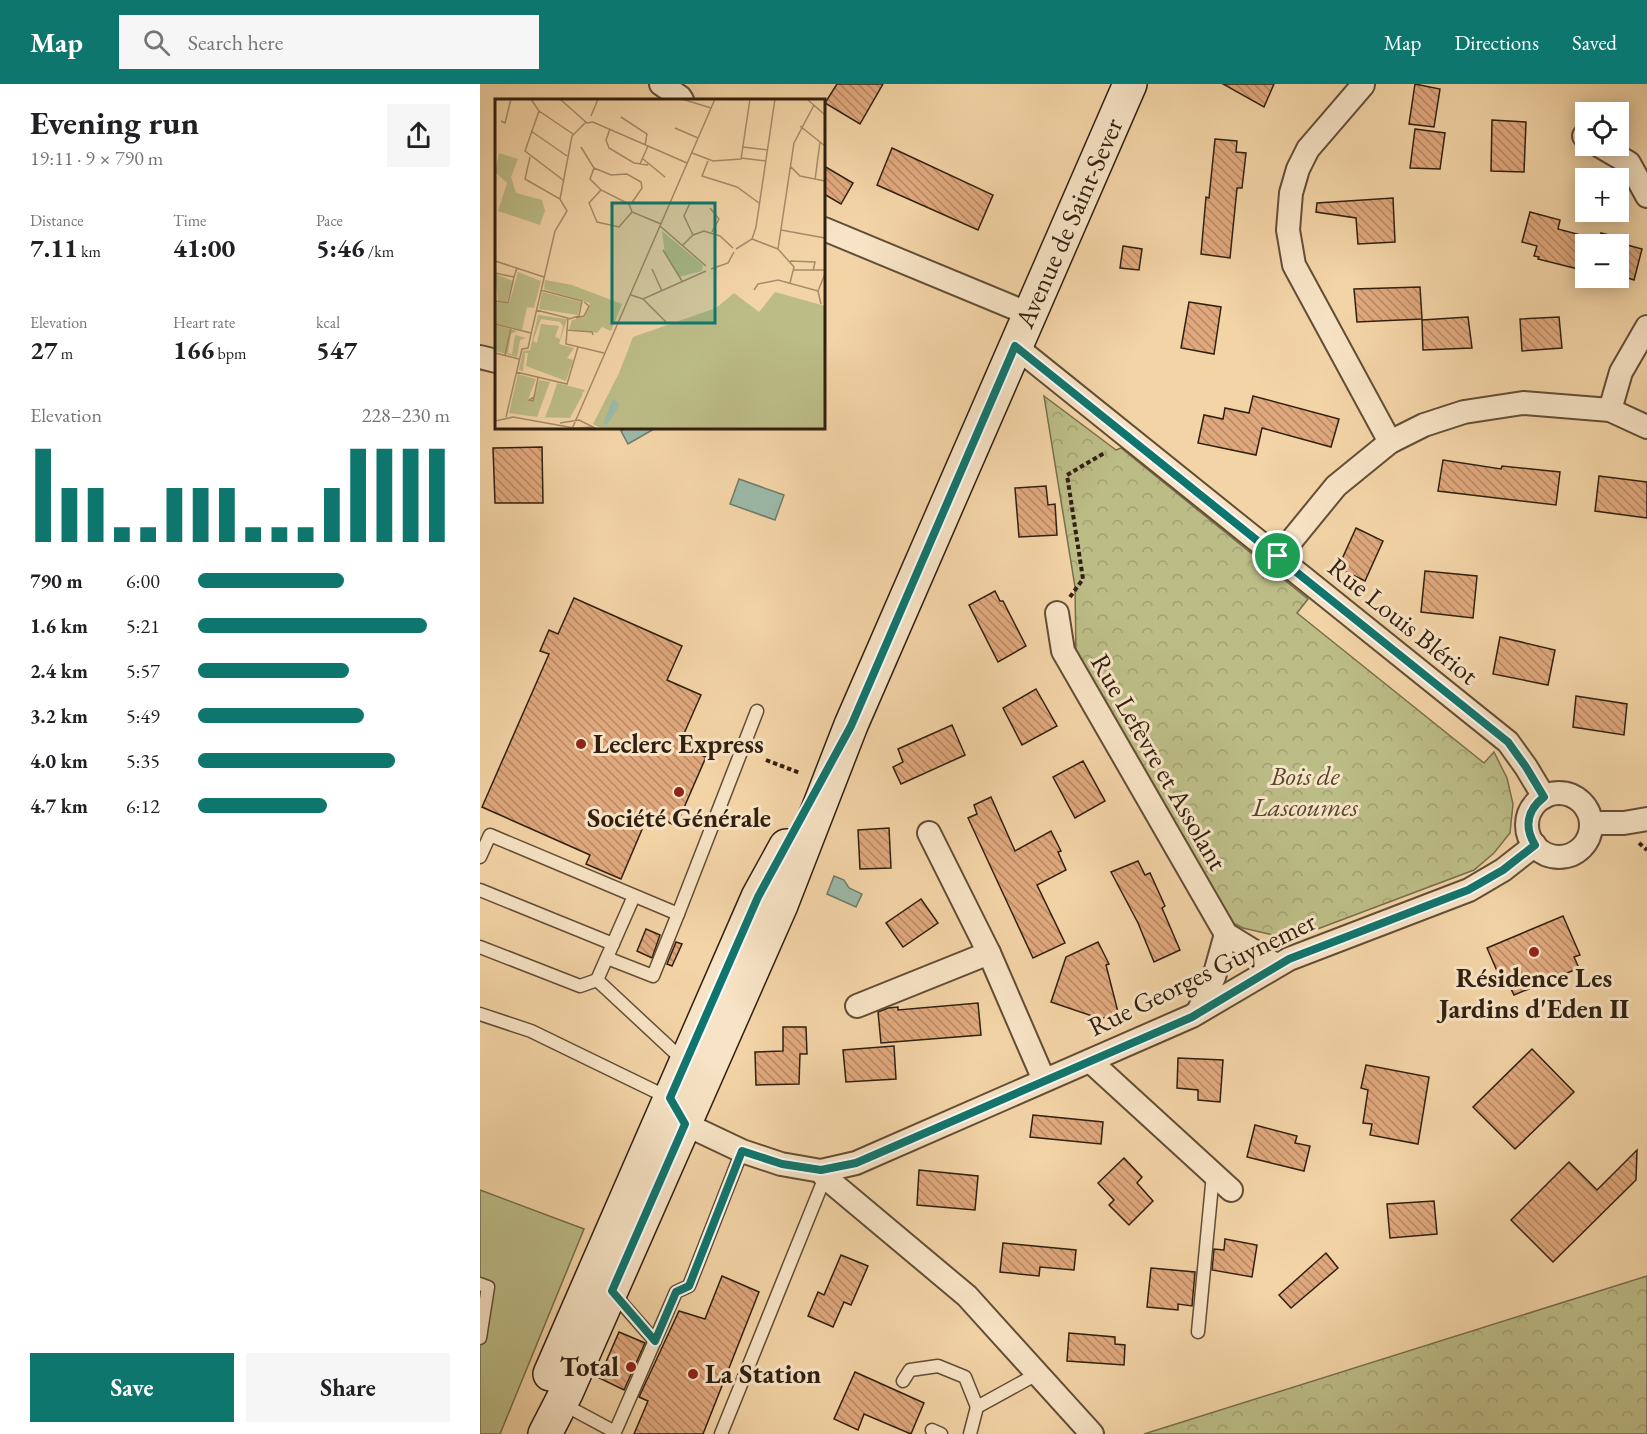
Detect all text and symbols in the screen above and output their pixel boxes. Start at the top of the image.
search box [119,15,539,69]
text: Map [30,24,83,60]
icon: search [140,26,173,59]
text: Search here [188,28,283,57]
text: Map [1384,29,1421,56]
text: Directions [1454,29,1539,56]
text: Saved [1572,29,1617,56]
inset map [495,99,825,429]
text: Evening run [30,101,199,144]
map controls [1575,102,1629,288]
button: locate [1575,102,1629,156]
button: share [387,104,450,167]
street label: Avenue de Saint-Sever [1006,112,1131,334]
text: 19:11 · 9 × 790 m [30,145,163,171]
button: + [1575,168,1629,222]
text: Distance [30,210,83,231]
text: Time [173,210,206,231]
text: Pace [316,210,343,231]
text: 7.11 [30,231,78,265]
text: 41:00 [173,231,235,265]
text: 5:46 [316,231,365,265]
button: − [1575,234,1629,288]
text: km [78,241,101,262]
text: /km [365,241,394,262]
text: Elevation [30,312,88,333]
text: Heart rate [173,312,235,333]
text: kcal [316,312,340,333]
text: 27 [30,333,58,367]
text: 166 [173,333,214,367]
text: 547 [316,333,357,367]
text: m [58,343,73,364]
text: bpm [214,343,246,364]
text: Elevation [30,402,102,428]
text: 228–230 m [362,402,450,428]
pin [1252,530,1303,581]
icon: arrive [1261,539,1294,572]
street label: Rue Louis Blériot [1321,549,1486,692]
text: 790 m [30,568,83,594]
text: 6:00 [126,568,160,594]
text: 1.6 km [30,613,88,639]
text: 5:21 [126,613,160,639]
street label: Rue Lefèvre et Assolant [1083,647,1236,877]
text: 2.4 km [30,658,88,684]
text: 5:57 [126,658,160,684]
text: 3.2 km [30,703,88,729]
text: 5:49 [126,703,160,729]
place label: Leclerc Express [593,726,764,761]
marker: Leclerc Express [574,737,588,751]
text: 4.0 km [30,748,88,774]
text: 5:35 [126,748,160,774]
park label: Bois de Lascoumes [1251,758,1359,824]
marker: Société Générale [672,785,686,799]
text: 4.7 km [30,793,88,819]
text: 6:12 [126,793,160,819]
place label: Société Générale [587,800,771,835]
street label: Rue Georges Guynemer [1082,903,1321,1044]
marker: Résidence Les Jardins d'Eden II [1527,945,1541,959]
place label: Résidence Les Jardins d'Eden II [1436,960,1629,1026]
place label: Total [560,1349,619,1384]
button: Save [30,1353,234,1422]
button: Share [246,1353,450,1422]
place label: La Station [705,1356,821,1391]
marker: Total [624,1360,638,1374]
marker: La Station [686,1367,700,1381]

